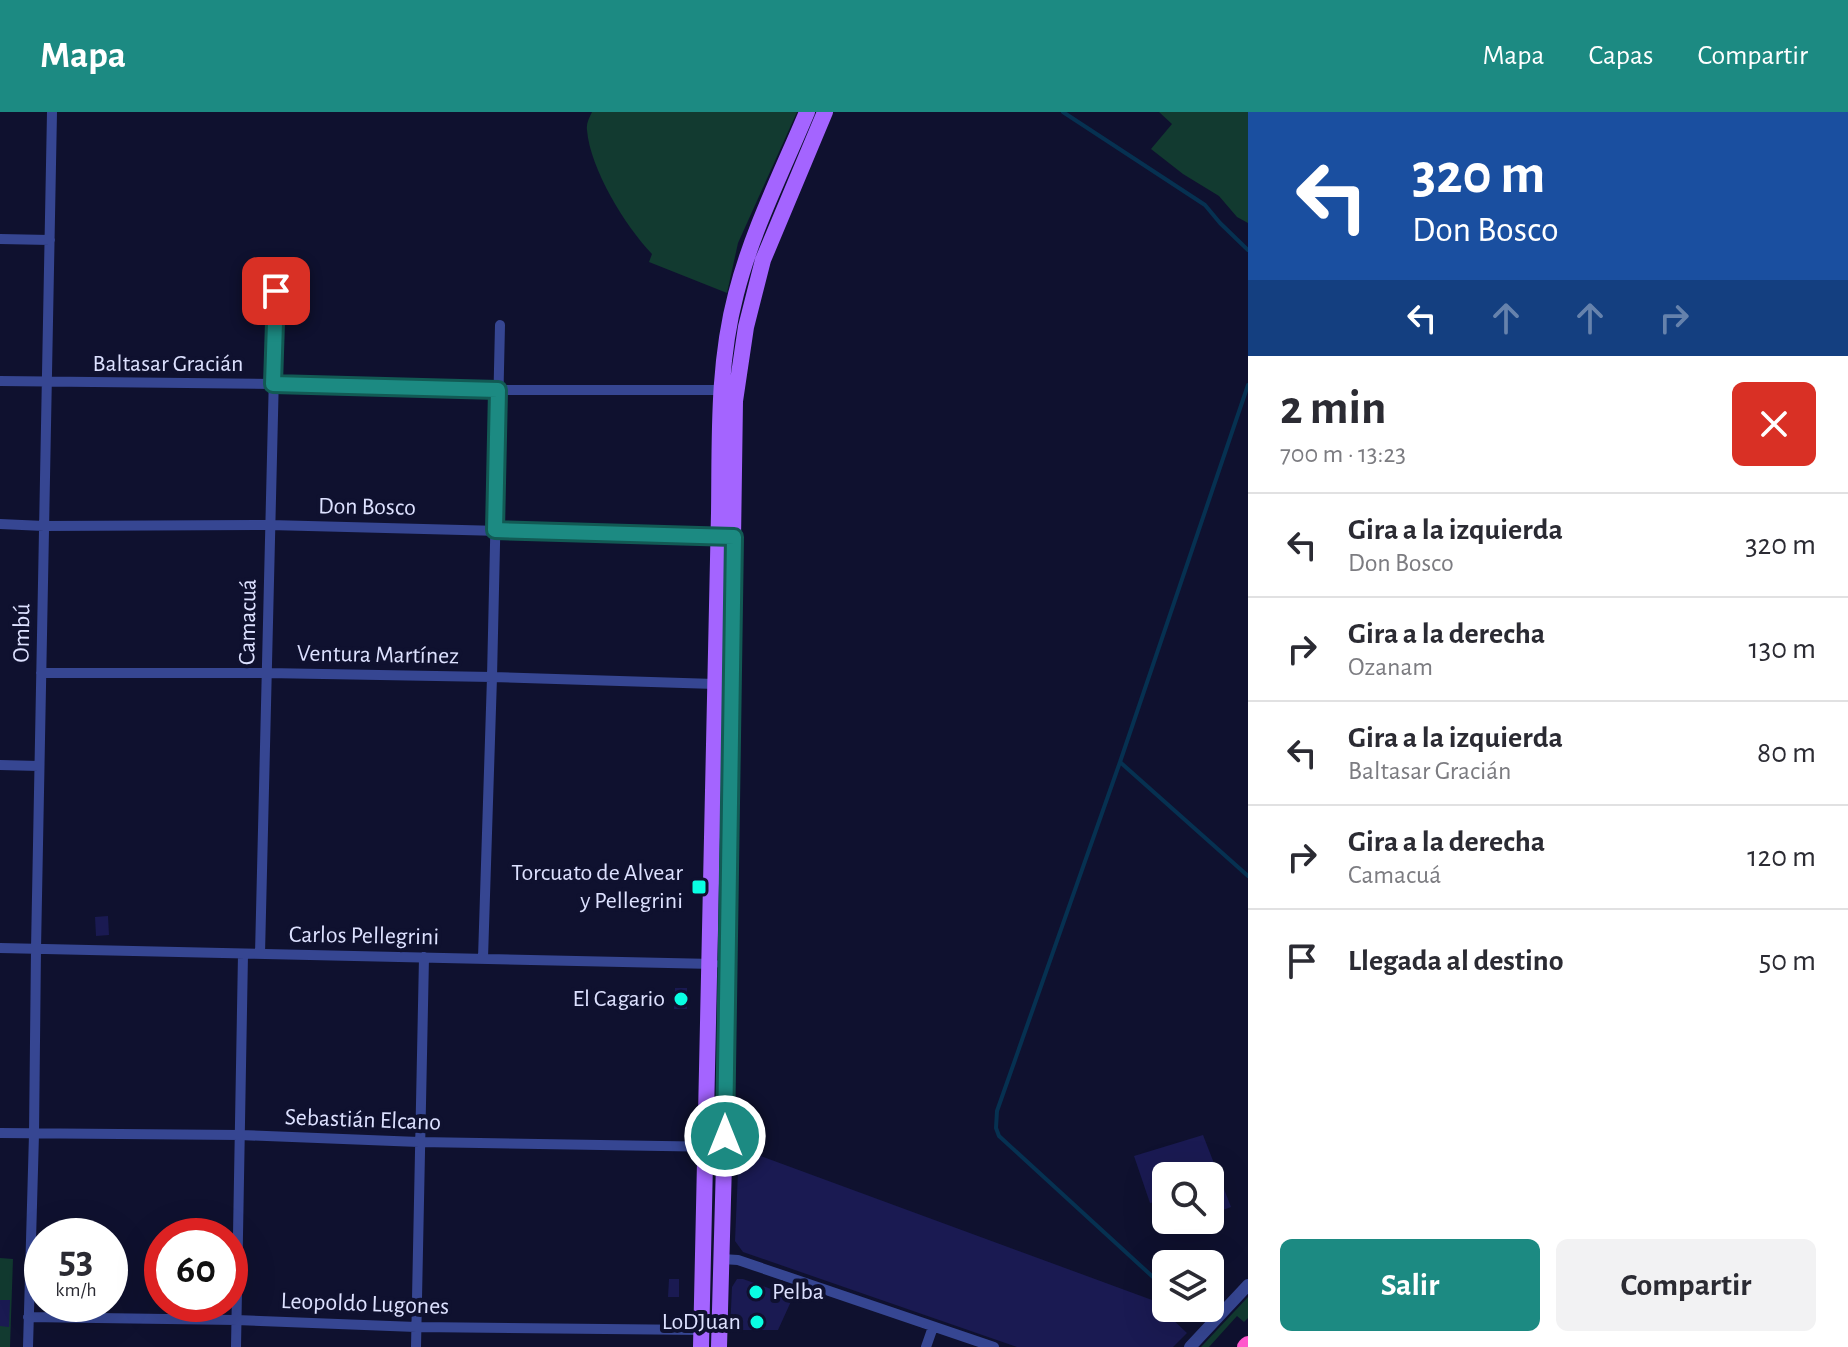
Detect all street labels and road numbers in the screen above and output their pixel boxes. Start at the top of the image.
street label: Baltasar Gracián [93,352,243,376]
street label: Don Bosco [318,494,416,520]
street label: Camacuá [235,579,261,665]
street label: Ombú [9,603,35,663]
street label: Ventura Martínez [297,642,459,668]
street label: Carlos Pellegrini [289,923,439,949]
street label: Sebastián Elcano [284,1105,442,1135]
street label: Leopoldo Lugones [280,1289,450,1319]

